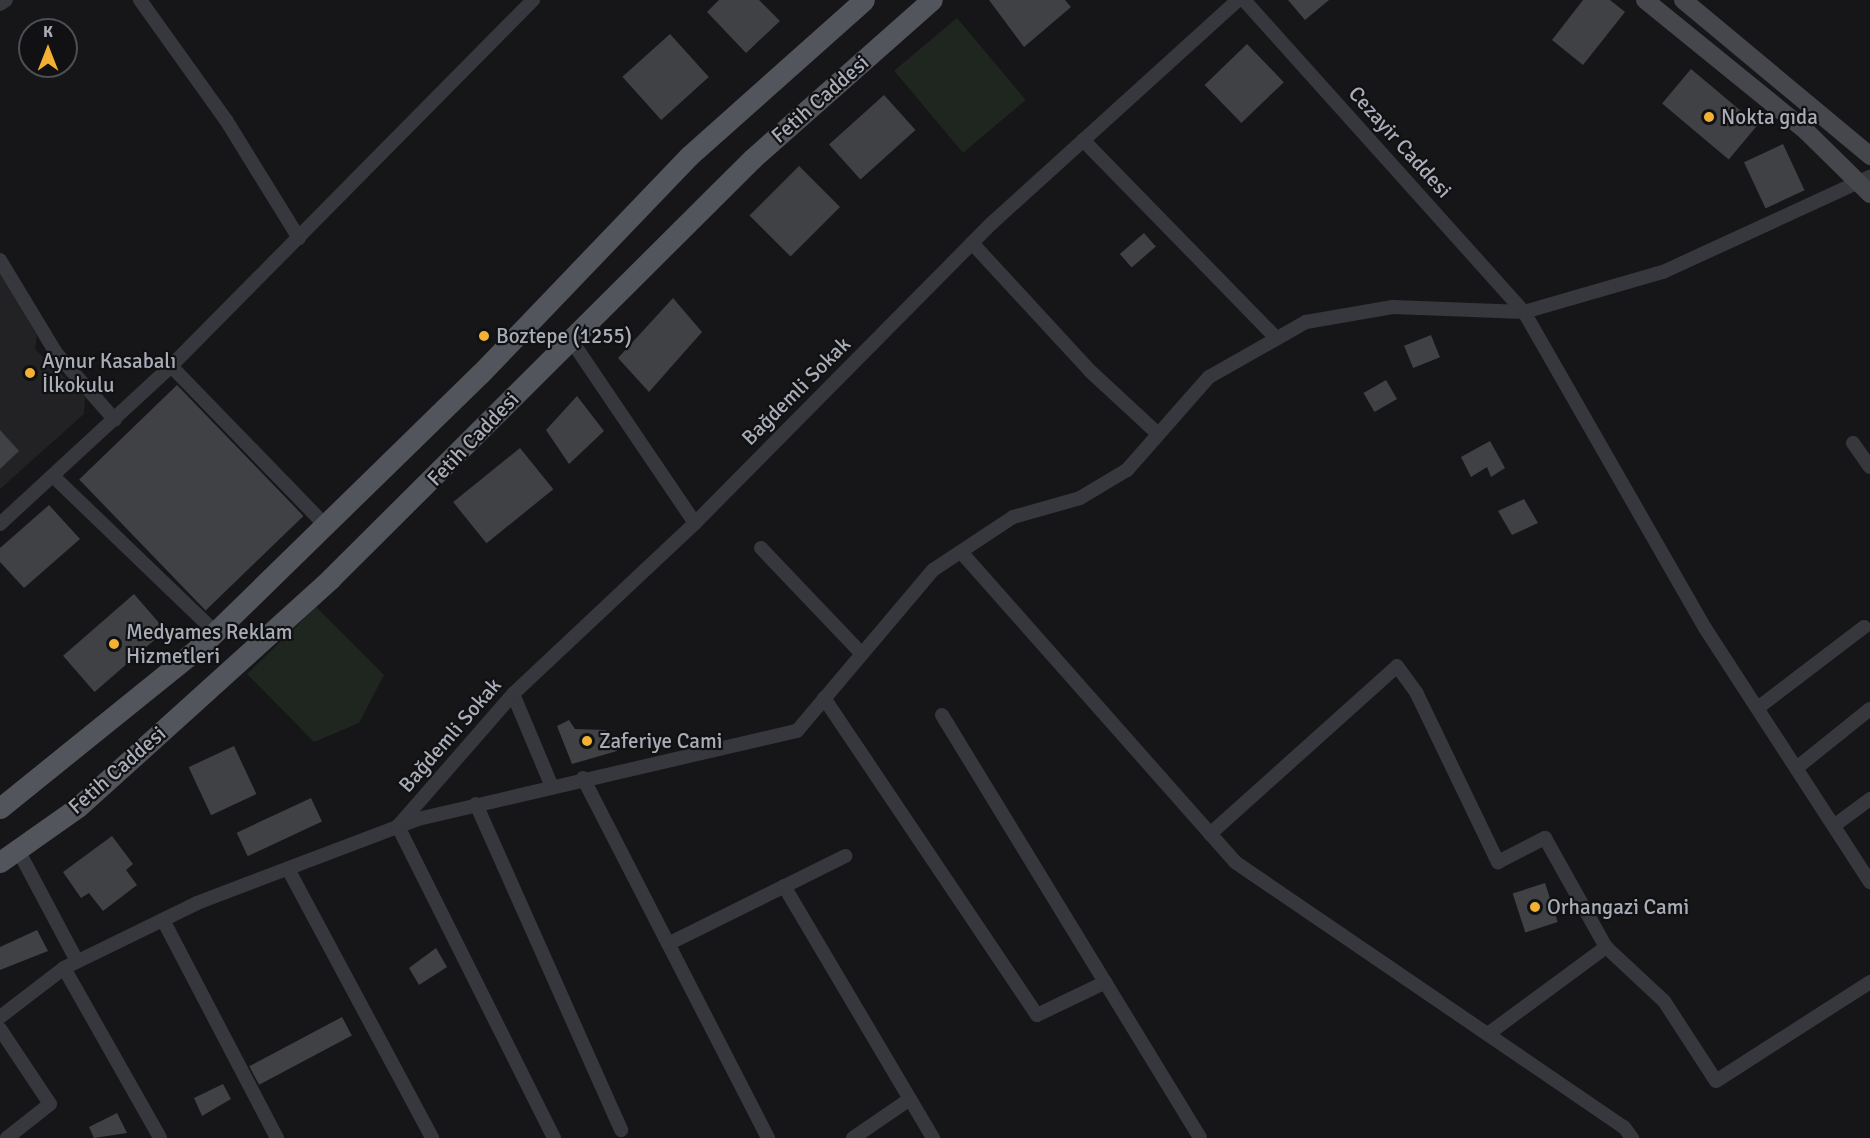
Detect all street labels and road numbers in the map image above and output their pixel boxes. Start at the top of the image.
street label: Fetih Caddesi [766,50,874,148]
street label: Cezayir Caddesi [1343,81,1457,203]
street label: Bağdemli Sokak [736,331,856,451]
street label: Fetih Caddesi [422,387,524,491]
street label: Bağdemli Sokak [393,673,507,797]
street label: Fetih Caddesi [63,721,171,819]

